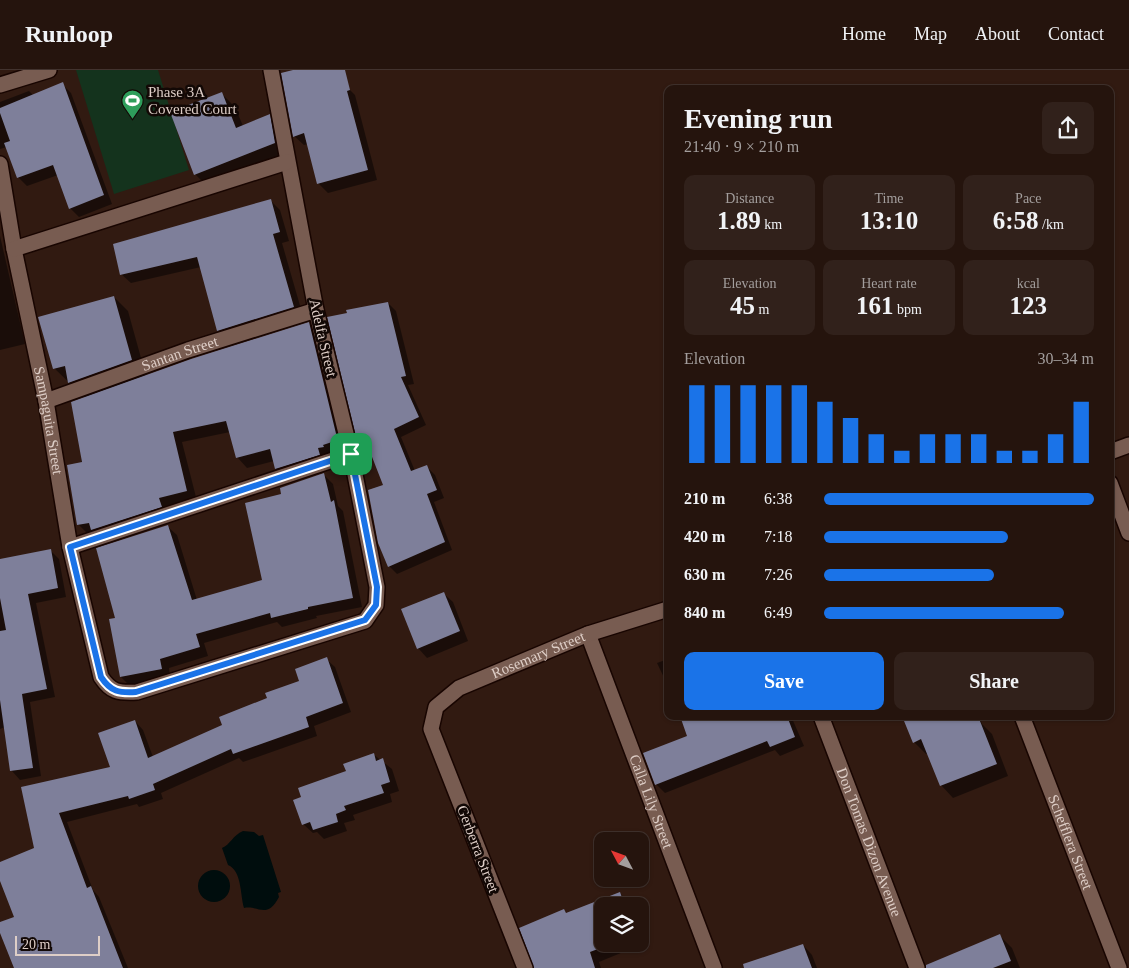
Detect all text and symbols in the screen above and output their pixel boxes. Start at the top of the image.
text: Runloop [25,21,113,47]
text: Home [842,24,886,44]
text: Map [914,24,947,44]
text: About [975,24,1020,44]
text: Contact [1048,24,1104,44]
place label: Phase 3A Covered Court [148,84,238,117]
sports icon: Phase 3A Covered Court [120,89,144,120]
button: share [1042,102,1094,154]
text: Evening run [684,103,833,134]
text: 21:40 · 9 × 210 m [684,138,799,155]
text: Distance [725,191,774,206]
text: Time [874,191,904,206]
text: Pace [1015,191,1042,206]
text: 1.89 [717,207,761,234]
text: 13:10 [860,207,918,234]
text: 6:58 [993,207,1039,234]
text: km [761,217,782,232]
text: /km [1039,217,1064,232]
text: Elevation [723,276,776,291]
text: Heart rate [861,276,917,291]
text: kcal [1017,276,1040,291]
text: 45 [730,292,755,319]
text: 161 [856,292,894,319]
text: 123 [1010,292,1047,319]
street label: Adelfa Street [306,297,340,379]
text: m [755,302,769,317]
text: bpm [894,302,922,317]
street label: Santan Street [139,333,221,374]
text: Elevation [684,350,745,367]
text: 30–34 m [1038,350,1094,367]
street label: Sampaguita Street [31,365,66,476]
pin [330,433,372,475]
icon: arrive [337,440,365,468]
text: 210 m [684,490,725,507]
text: 6:38 [764,490,792,507]
text: 420 m [684,528,725,545]
text: 7:18 [764,528,792,545]
text: 630 m [684,566,725,583]
text: 7:26 [764,566,792,583]
text: 840 m [684,604,725,621]
text: 6:49 [764,604,792,621]
street label: Rosemary Street [489,628,588,681]
button: Save [684,652,884,710]
button: Share [894,652,1094,710]
street label: Calla Lily Street [626,752,676,852]
street label: Don Tomas Dizon Avenue [833,765,905,919]
street label: Schefflera Street [1045,792,1096,892]
street label: Gerberra Street [454,803,502,896]
north arrow [594,832,649,888]
map controls [594,832,649,952]
button: layers [594,897,649,952]
scale bar [15,933,100,956]
text: 20 m [22,937,50,952]

